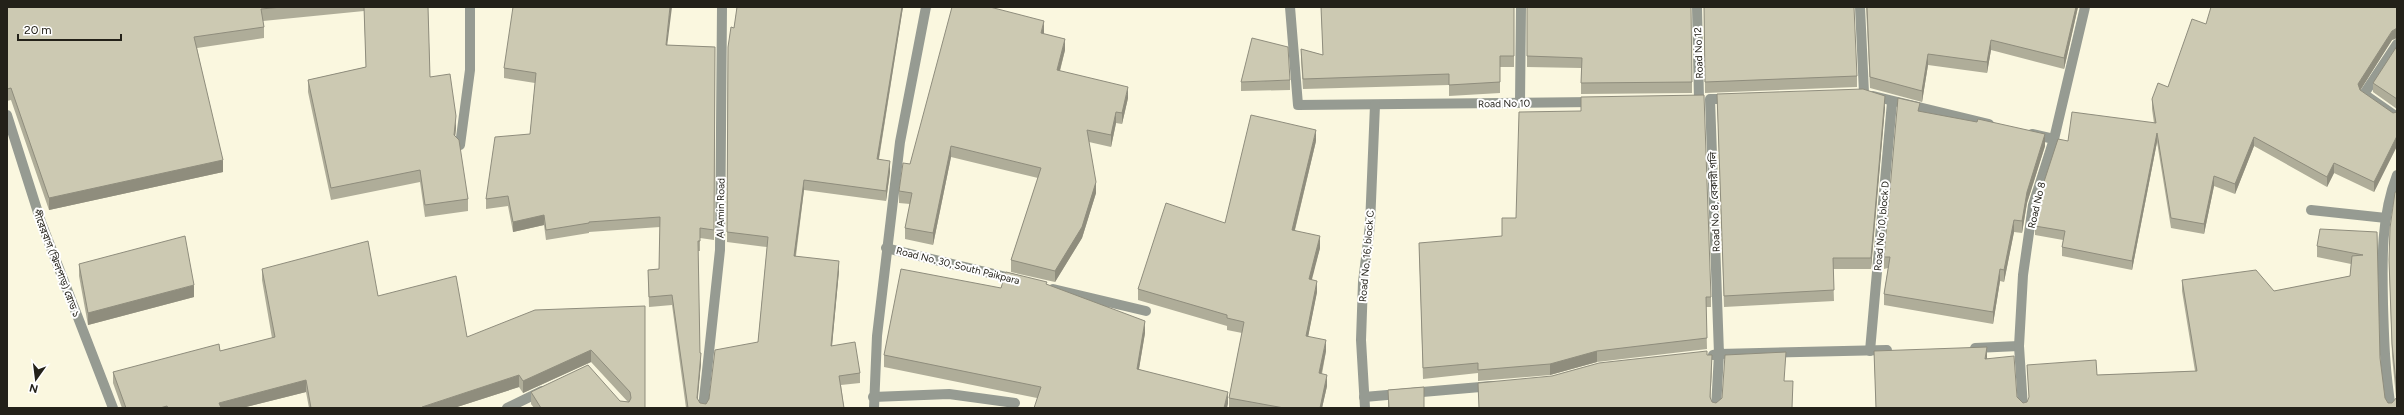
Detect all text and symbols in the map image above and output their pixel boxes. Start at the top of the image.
scale bar [18,16,121,42]
text: 20 m [24,23,52,37]
street label: Road No 12 [1691,27,1706,79]
street label: Road No 10 [1478,97,1530,110]
street label: Road No 8, বেকারী গলি [1706,151,1723,252]
street label: Al Amin Road [713,178,728,238]
street label: Road No 10, block D [1871,180,1892,272]
street label: Road No 8 [2025,180,2048,230]
street label: পীরেরবাগ (ঝিলপাড়) রোড ১ [30,207,83,319]
street label: Road No. 16, block C [1356,210,1377,302]
street label: Road No. 30, South Paikpara [895,244,1021,287]
north arrow [16,359,56,399]
text: N [28,381,39,396]

